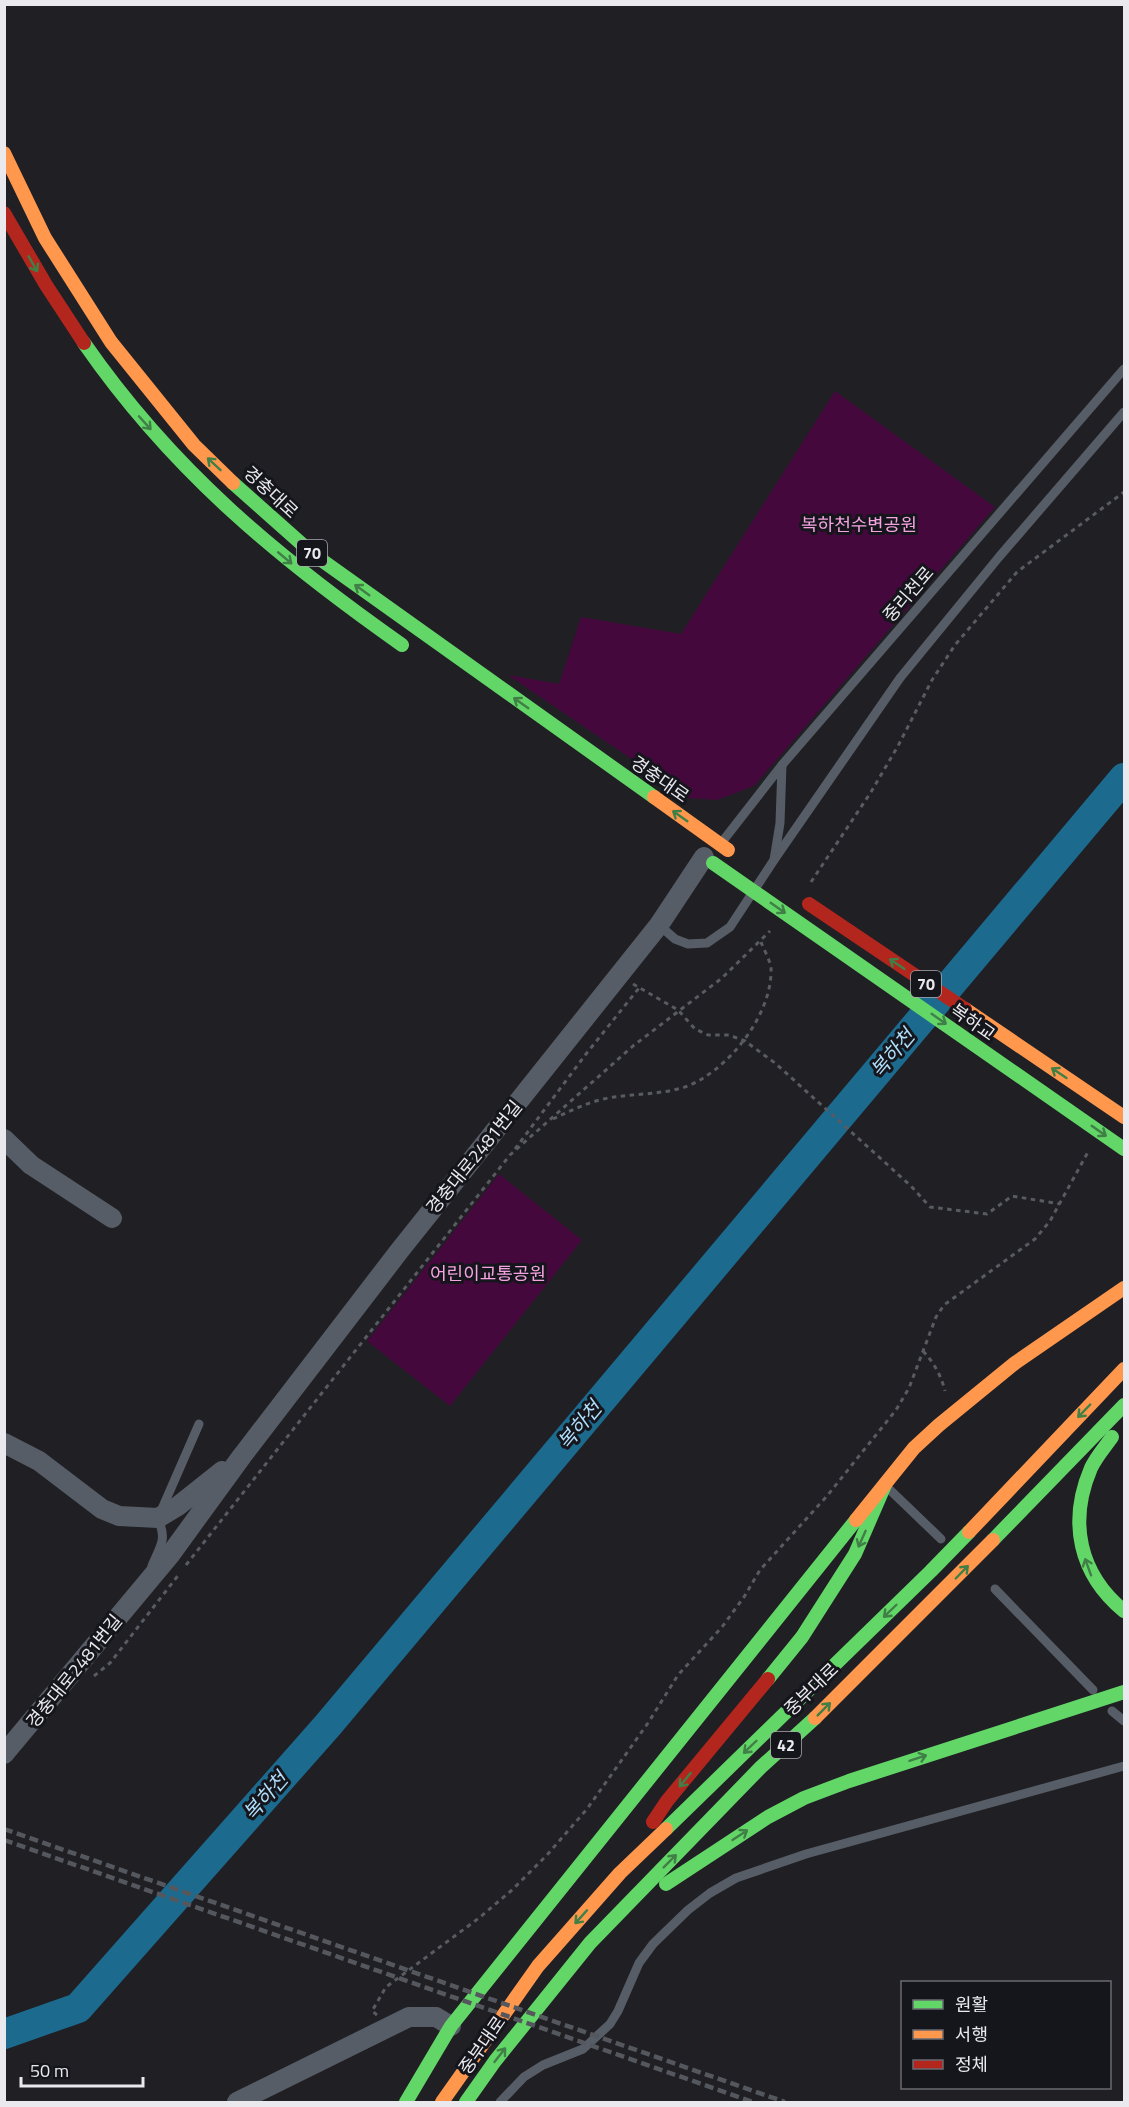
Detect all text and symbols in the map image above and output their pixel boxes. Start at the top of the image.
one-way arrow [27,255,39,272]
one-way arrow [138,415,152,430]
one-way arrow [207,456,222,471]
street label: 경충대로 [238,460,304,524]
park label: 복하천수변공원 [801,511,917,538]
road number: 70 [297,540,327,566]
one-way arrow [277,551,292,565]
street label: 중리천로 [876,560,940,628]
one-way arrow [355,584,371,597]
one-way arrow [513,697,530,709]
street label: 경충대로 [625,749,695,809]
one-way arrow [673,810,689,822]
one-way arrow [770,902,786,914]
one-way arrow [889,958,906,970]
road number: 70 [911,971,941,997]
street label: 복하교 [945,997,1001,1047]
one-way arrow [930,1013,946,1025]
water label: 복하천 [862,1020,923,1084]
one-way arrow [1051,1067,1067,1079]
street label: 경충대로2481번길 [420,1094,528,1220]
one-way arrow [1090,1125,1106,1137]
park label: 어린이교통공원 [430,1260,546,1287]
water label: 복하천 [549,1392,610,1456]
one-way arrow [1077,1403,1091,1418]
one-way arrow [856,1529,867,1547]
one-way arrow [1082,1558,1093,1577]
one-way arrow [955,1564,970,1579]
one-way arrow [882,1604,897,1619]
street label: 경충대로2481번길 [20,1608,128,1734]
street label: 중부대로 [778,1656,844,1722]
one-way arrow [816,1702,831,1716]
road number: 42 [771,1732,801,1758]
one-way arrow [743,1740,758,1755]
one-way arrow [908,1752,927,1763]
water label: 복하천 [235,1763,297,1827]
one-way arrow [678,1772,691,1788]
one-way arrow [731,1829,748,1841]
one-way arrow [663,1854,678,1869]
one-way arrow [574,1909,588,1924]
legend [901,1981,1111,2089]
text: 원활 [955,1991,988,2018]
street label: 중부대로 [452,2010,512,2080]
text: 서행 [955,2021,988,2048]
one-way arrow [494,2047,507,2063]
scale bar [21,2050,142,2088]
text: 정체 [955,2051,988,2078]
text: 50 m [30,2057,69,2084]

